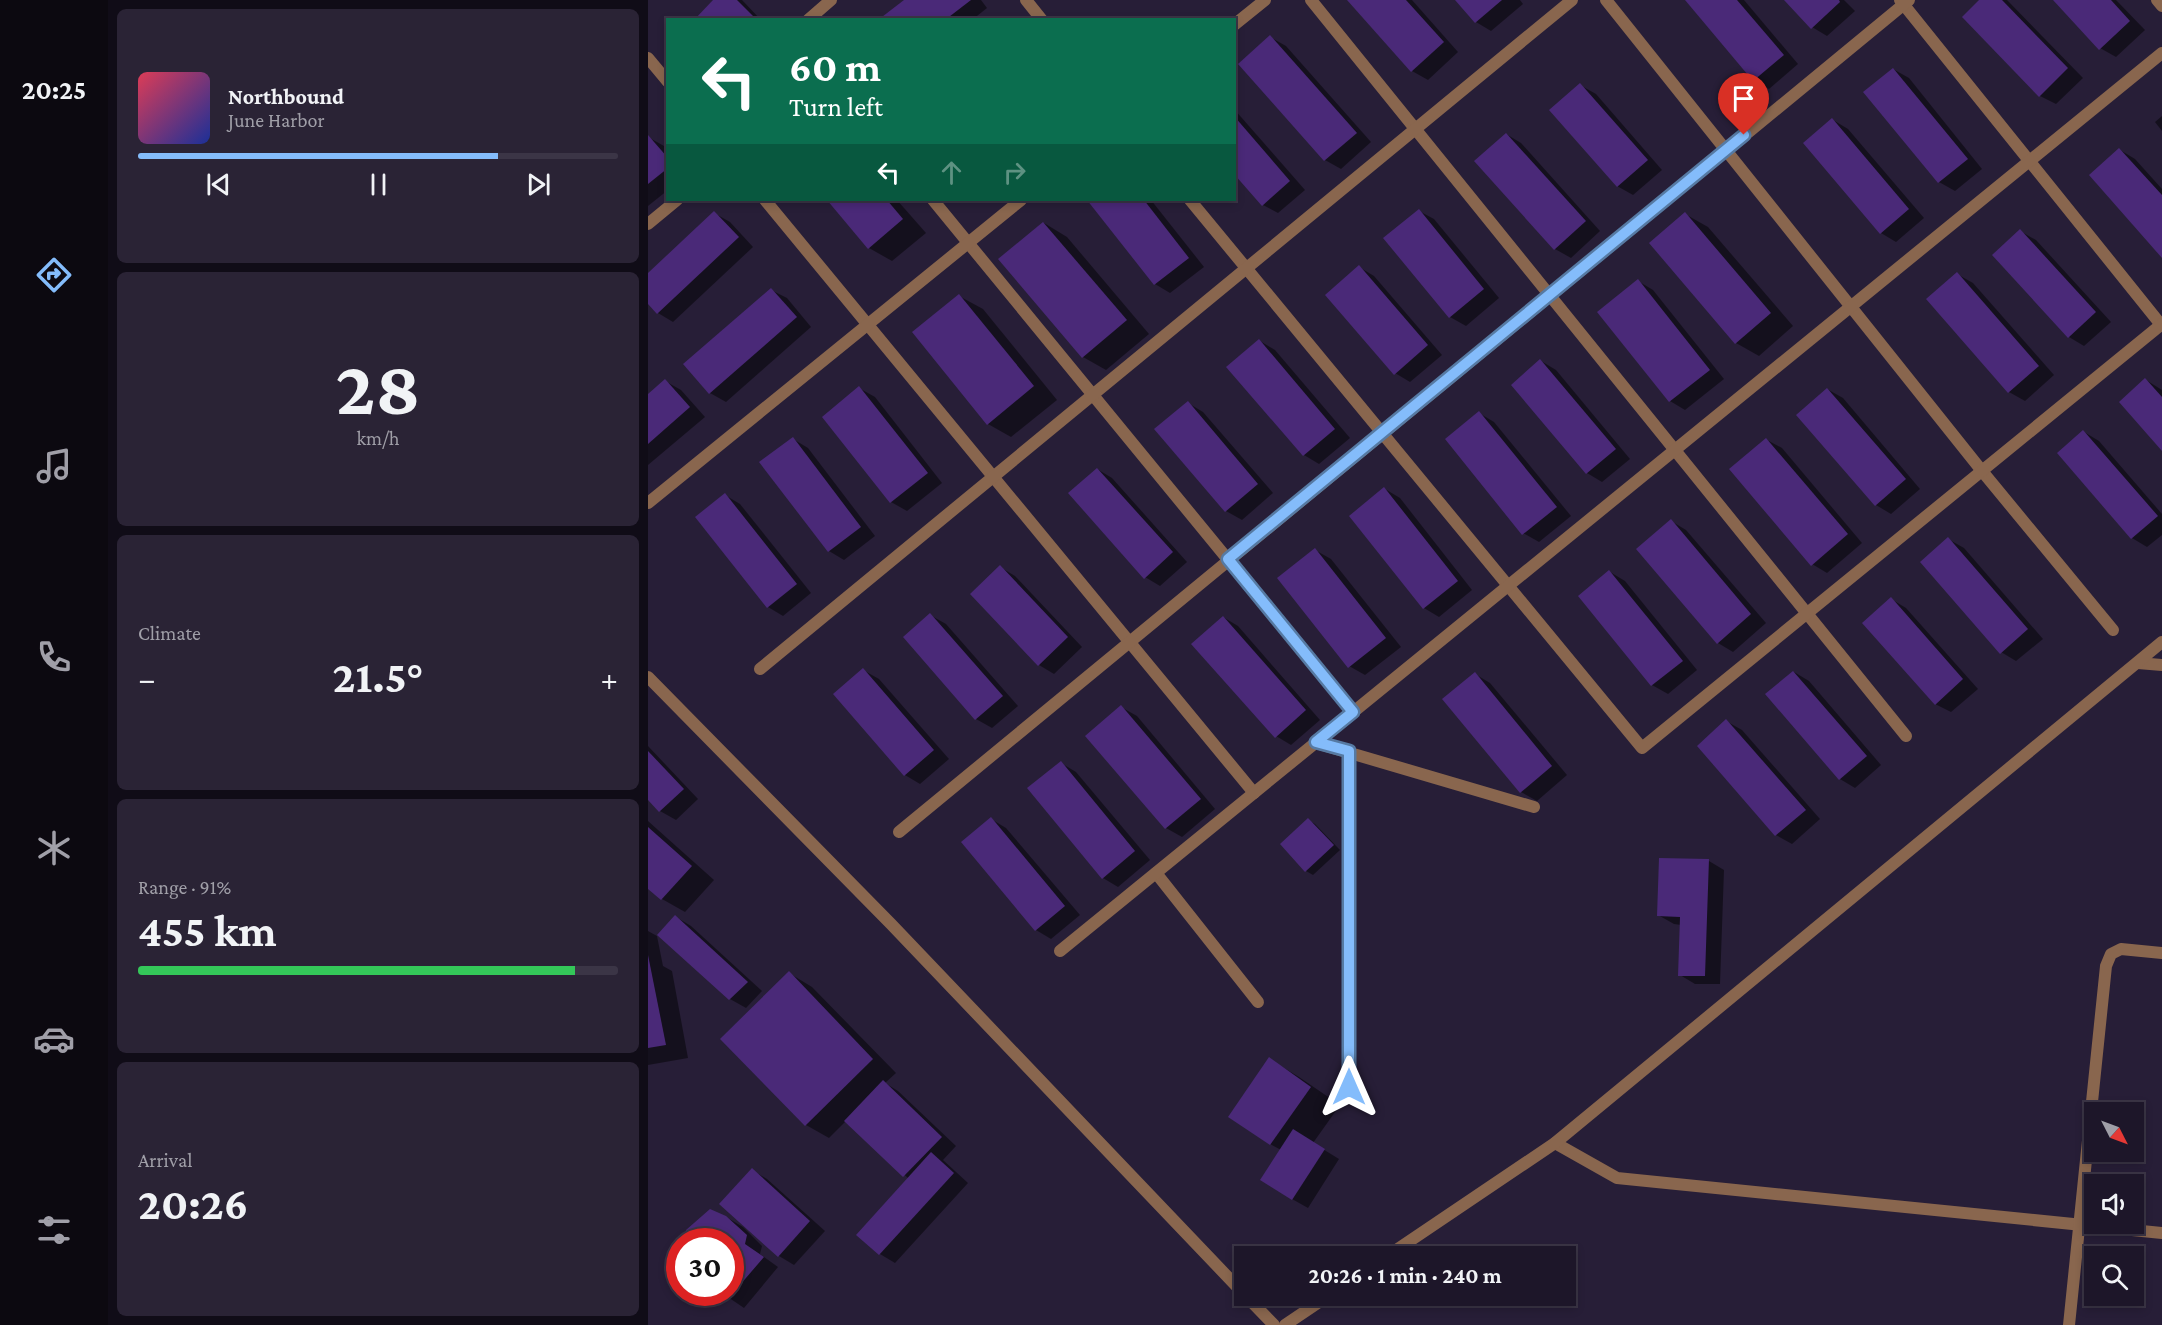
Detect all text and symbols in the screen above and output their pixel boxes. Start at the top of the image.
icon: left [690,42,768,120]
text: 60 m [789,43,881,90]
pin [1718,73,1769,135]
text: 20:25 [22,75,86,105]
icon: arrive [1727,82,1760,115]
text: Northbound [228,84,344,109]
text: Turn left [789,92,883,122]
text: June Harbor [228,109,325,131]
icon: left [872,156,905,189]
icon: ahead [935,156,968,189]
icon: right [998,156,1031,189]
icon: previous [202,168,235,201]
icon: pause [362,168,395,201]
icon: next [522,168,555,201]
icon: directions [33,254,75,296]
text: 28 [335,344,421,431]
text: km/h [356,427,400,449]
icon: music [33,445,75,487]
text: Climate [138,622,201,644]
icon: phone [33,636,75,678]
text: 21.5° [333,652,423,702]
text: − [138,660,155,697]
text: + [601,660,618,697]
icon: climate [33,827,75,869]
text: Range · 91% [138,876,231,898]
text: 455 km [138,906,277,956]
icon: car [33,1018,75,1060]
position arrow [1317,1055,1381,1119]
north arrow [2084,1102,2144,1162]
map controls [2084,1102,2144,1306]
text: Arrival [138,1149,192,1171]
button: sound [2084,1174,2144,1234]
text: 20:26 [138,1179,248,1229]
icon: filters [33,1209,75,1251]
speed limit sign: 30 [666,1228,744,1306]
button: search [2084,1246,2144,1306]
text: 20:26 · 1 min · 240 m [1308,1263,1502,1288]

